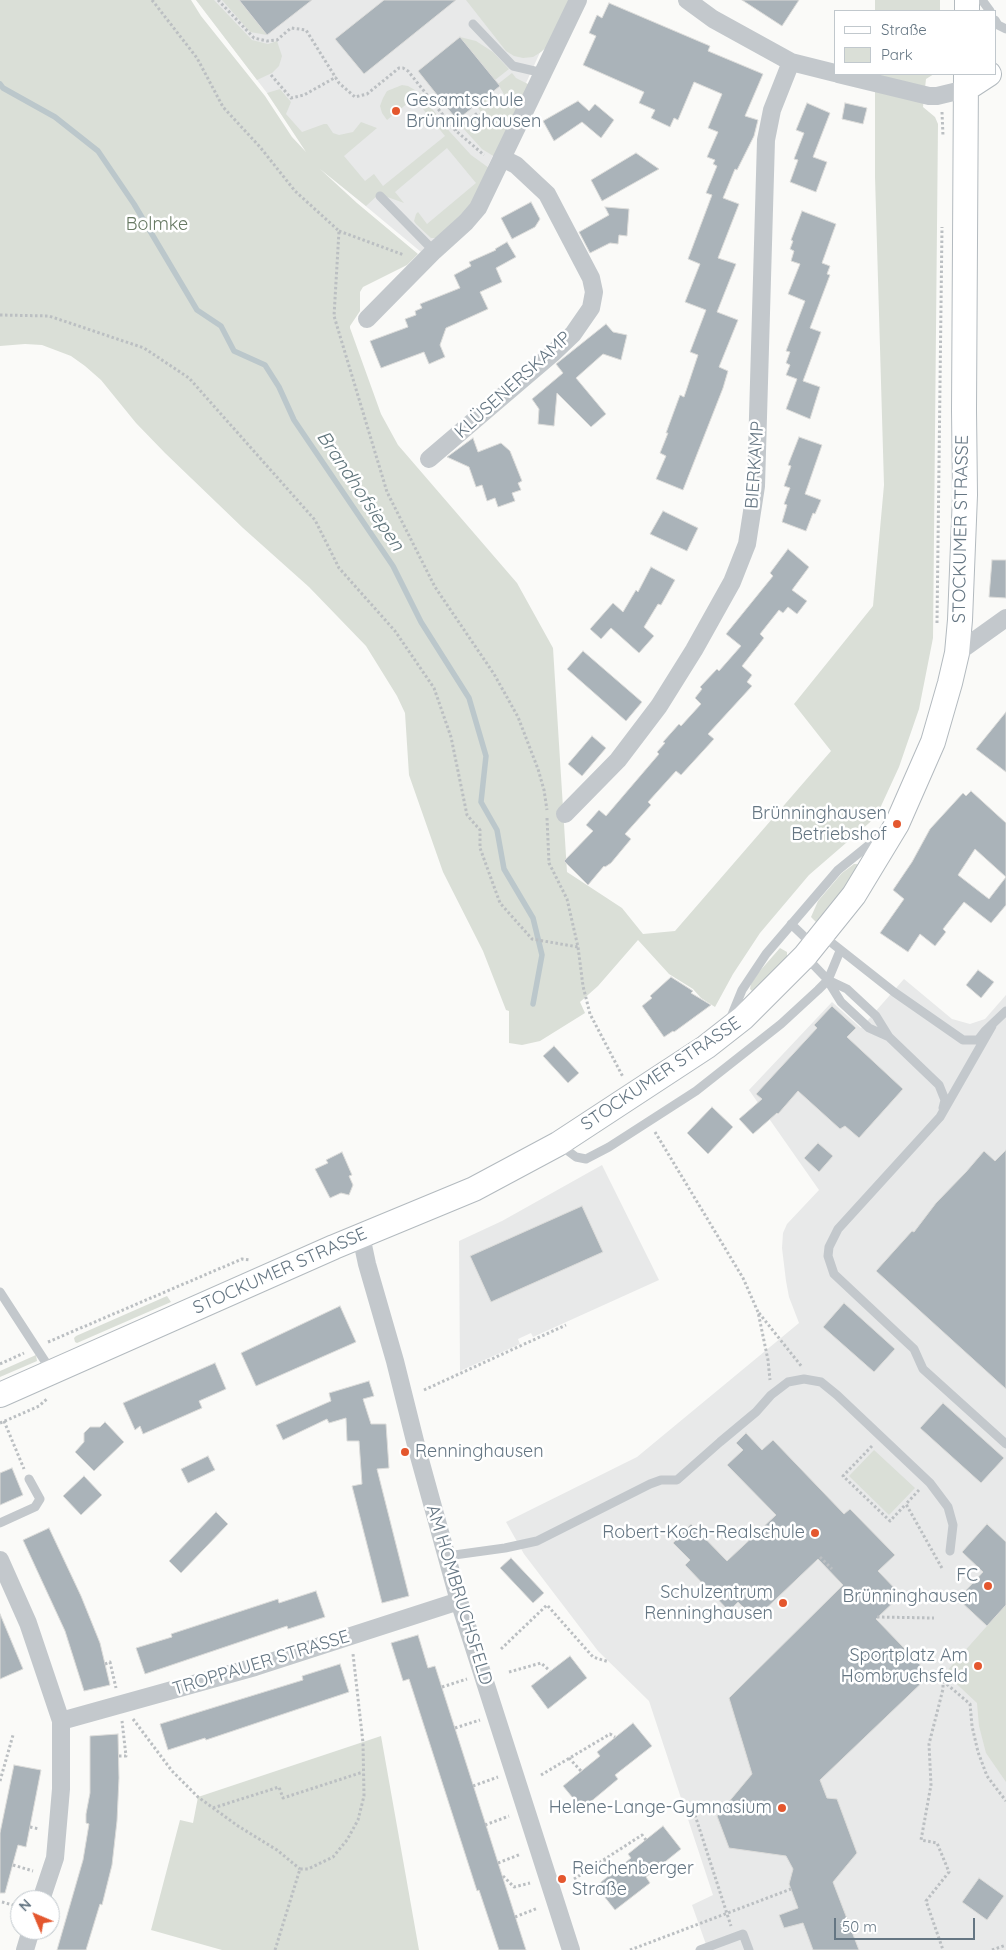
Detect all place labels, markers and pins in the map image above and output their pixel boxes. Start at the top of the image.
place label: Gesamtschule Brünninghausen [406,90,541,132]
marker: Gesamtschule Brünninghausen [390,105,402,117]
place label: Brünninghausen Betriebshof [752,803,887,846]
marker: Brünninghausen Betriebshof [891,818,903,830]
place label: Renninghausen [415,1441,544,1463]
marker: Renninghausen [399,1446,411,1458]
place label: Robert-Koch-Realschule [602,1522,805,1544]
marker: Robert-Koch-Realschule [809,1527,821,1539]
place label: FC Brünninghausen [843,1565,978,1608]
marker: FC Brünninghausen [982,1580,994,1592]
place label: Schulzentrum Renninghausen [644,1582,773,1625]
marker: Schulzentrum Renninghausen [777,1597,789,1609]
place label: Sportplatz Am Hombruchsfeld [841,1645,968,1688]
marker: Sportplatz Am Hombruchsfeld [972,1660,984,1672]
place label: Helene-Lange-Gymnasium [549,1797,772,1819]
marker: Helene-Lange-Gymnasium [776,1802,788,1814]
place label: Reichenberger Straße [572,1858,694,1900]
marker: Reichenberger Straße [556,1873,568,1885]

